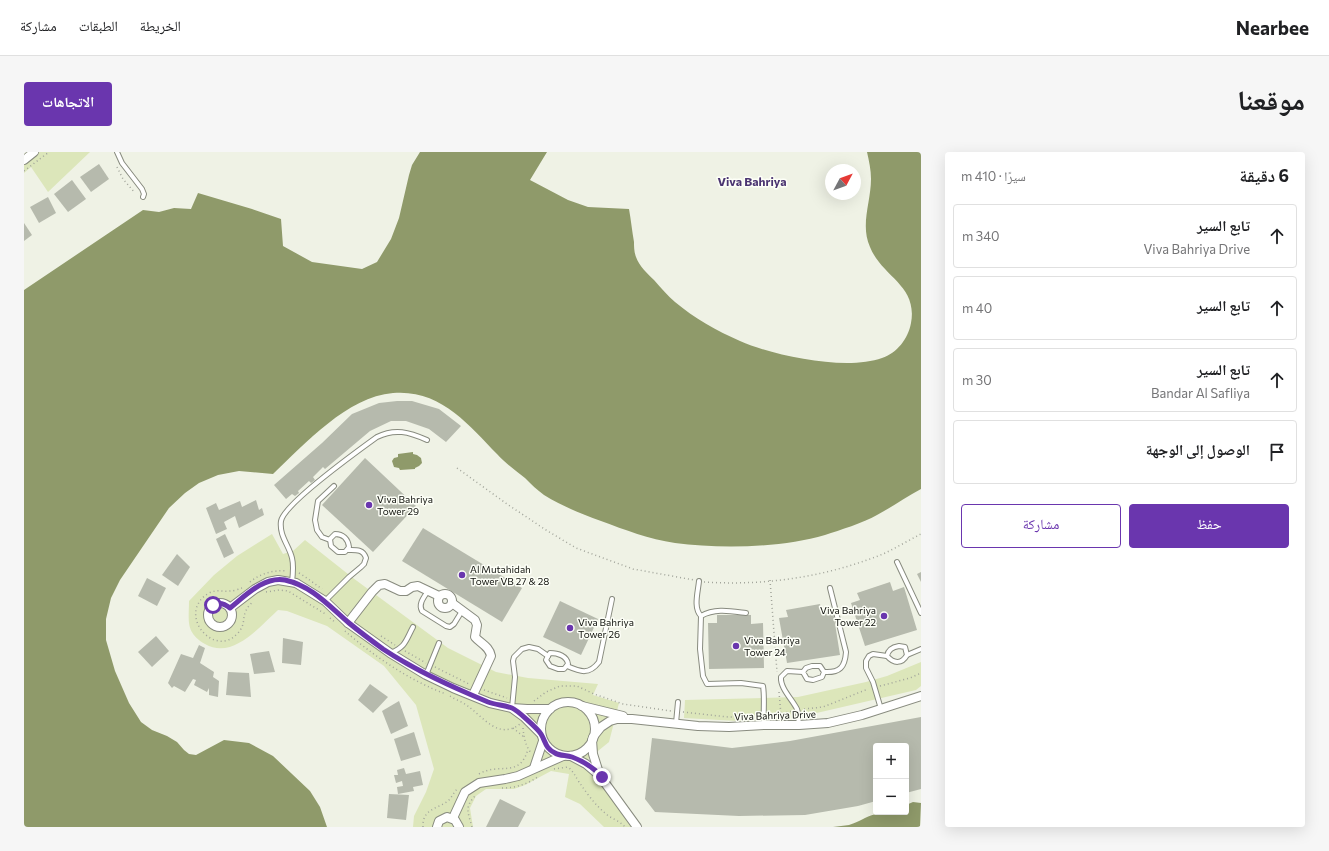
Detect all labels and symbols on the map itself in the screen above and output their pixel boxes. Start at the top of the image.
north arrow [825,164,861,200]
district label: Viva Bahriya [717,174,787,188]
place label: Viva Bahriya Tower 29 [377,493,433,517]
marker: Viva Bahriya Tower 29 [364,500,374,510]
place label: Al Mutahidah Tower VB 27 & 28 [470,563,549,587]
marker: Al Mutahidah Tower VB 27 & 28 [457,570,467,580]
route start [204,596,222,614]
place label: Viva Bahriya Tower 22 [820,604,876,628]
marker: Viva Bahriya Tower 22 [879,611,889,621]
place label: Viva Bahriya Tower 26 [578,616,634,640]
marker: Viva Bahriya Tower 26 [565,623,575,633]
place label: Viva Bahriya Tower 24 [744,634,800,658]
marker: Viva Bahriya Tower 24 [731,641,741,651]
street label: Viva Bahriya Drive [734,708,816,722]
route end [593,768,611,786]

